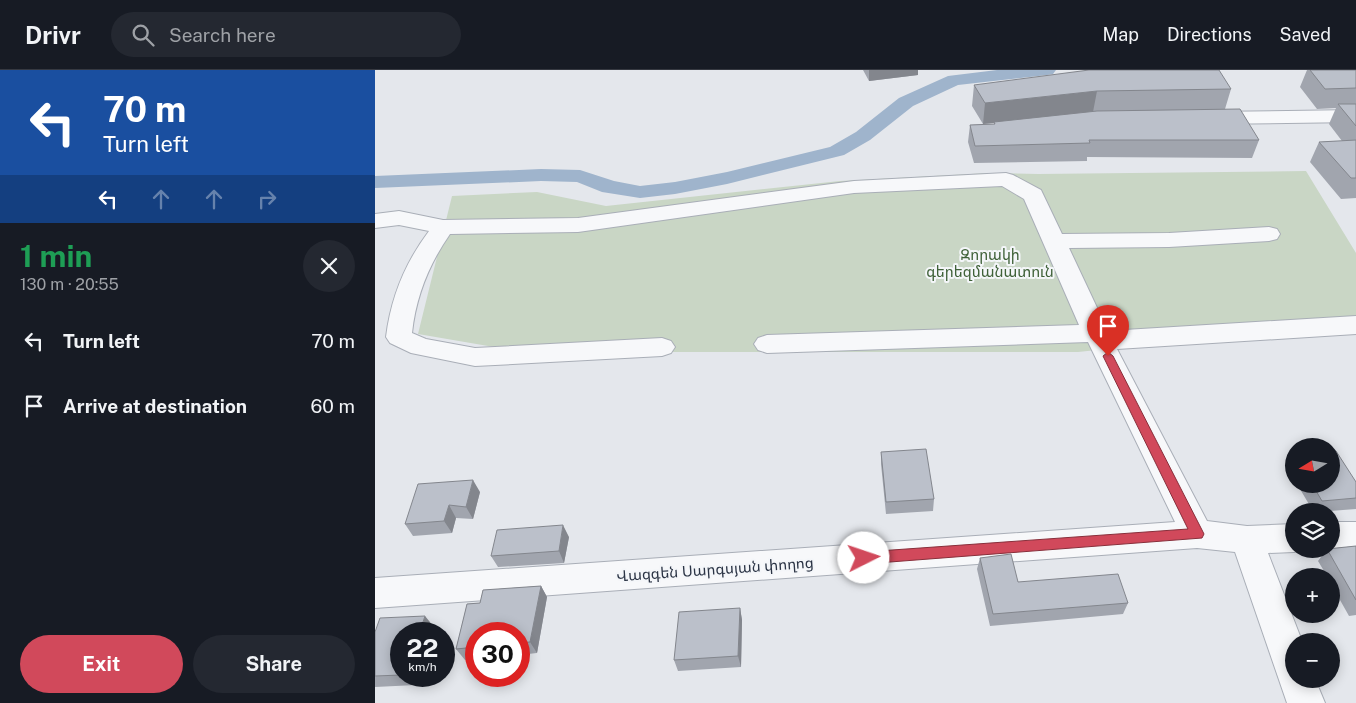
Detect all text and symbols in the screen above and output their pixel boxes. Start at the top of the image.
search box [111,12,461,57]
text: Drivr [25,21,81,49]
icon: search [129,21,157,49]
text: Search here [169,24,276,46]
text: Map [1102,24,1139,45]
text: Directions [1167,24,1252,45]
text: Saved [1280,24,1331,45]
text: 70 m [103,89,186,130]
icon: left [20,90,85,155]
text: Turn left [103,131,189,157]
icon: left [94,185,122,213]
icon: ahead [147,185,175,213]
icon: ahead [200,185,228,213]
icon: right [253,185,281,213]
text: 1 min [20,238,92,274]
button: close [303,240,355,292]
park label: Զորակի գերեզմանատուն [926,246,1054,281]
text: 130 m · 20:55 [20,275,119,294]
pin [1087,305,1129,356]
icon: arrive [1094,312,1122,340]
icon: left [20,327,48,355]
text: Turn left [63,330,140,352]
text: 70 m [311,330,355,352]
icon: arrive [20,392,48,420]
text: Arrive at destination [63,395,247,417]
text: 60 m [311,395,355,417]
north arrow [1285,438,1340,492]
map controls [1285,438,1340,688]
button: layers [1285,503,1340,558]
position arrow [837,531,889,583]
street label: Վազգեն Սարգսյան փողոց [616,554,814,585]
button: + [1285,568,1340,623]
speed limit sign: 30 [465,622,530,687]
text: 22 [407,633,438,663]
button: − [1285,633,1340,688]
button: Exit [20,635,183,693]
button: Share [193,635,355,693]
text: km/h [408,660,437,674]

